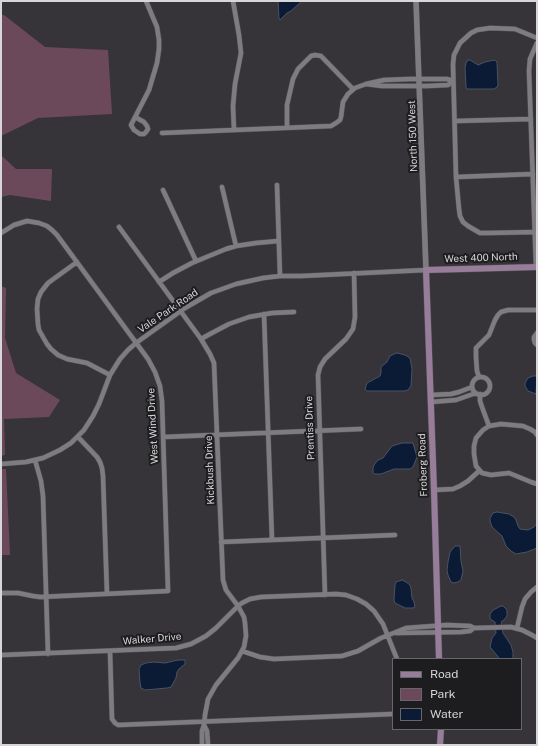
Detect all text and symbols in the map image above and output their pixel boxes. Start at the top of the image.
street label: North 150 West [406,100,420,172]
street label: West 400 North [444,251,518,265]
street label: Vale Park Road [136,286,200,336]
street label: West Wind Drive [145,388,161,464]
street label: Prentiss Drive [303,396,317,460]
street label: Froberg Road [416,433,430,497]
street label: Kickbush Drive [203,435,217,505]
street label: Walker Drive [122,630,182,648]
legend [392,658,522,730]
text: Road [430,667,458,681]
text: Park [430,687,456,701]
text: Water [430,707,463,721]

